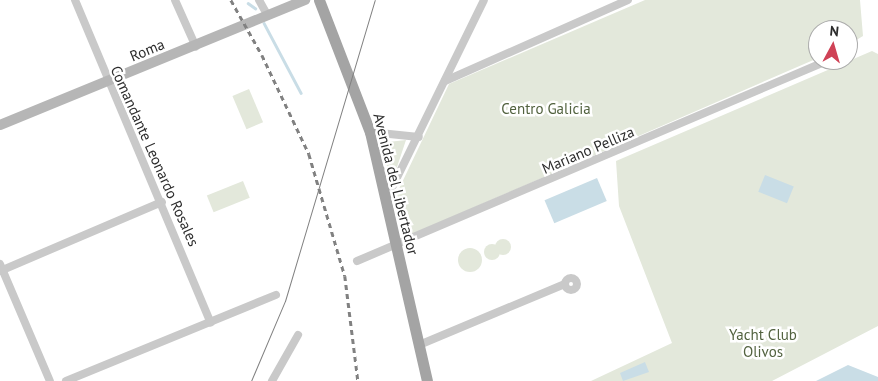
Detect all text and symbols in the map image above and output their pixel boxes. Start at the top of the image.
north arrow [808,20,858,70]
text: N [829,22,840,41]
street label: Roma [127,35,167,65]
street label: Comandante Leonardo Rosales [107,63,203,249]
park label: Centro Galicia [501,100,591,118]
street label: Avenida del Libertador [370,111,422,257]
street label: Mariano Pelliza [539,122,637,178]
park label: Yacht Club Olivos [729,325,797,360]

